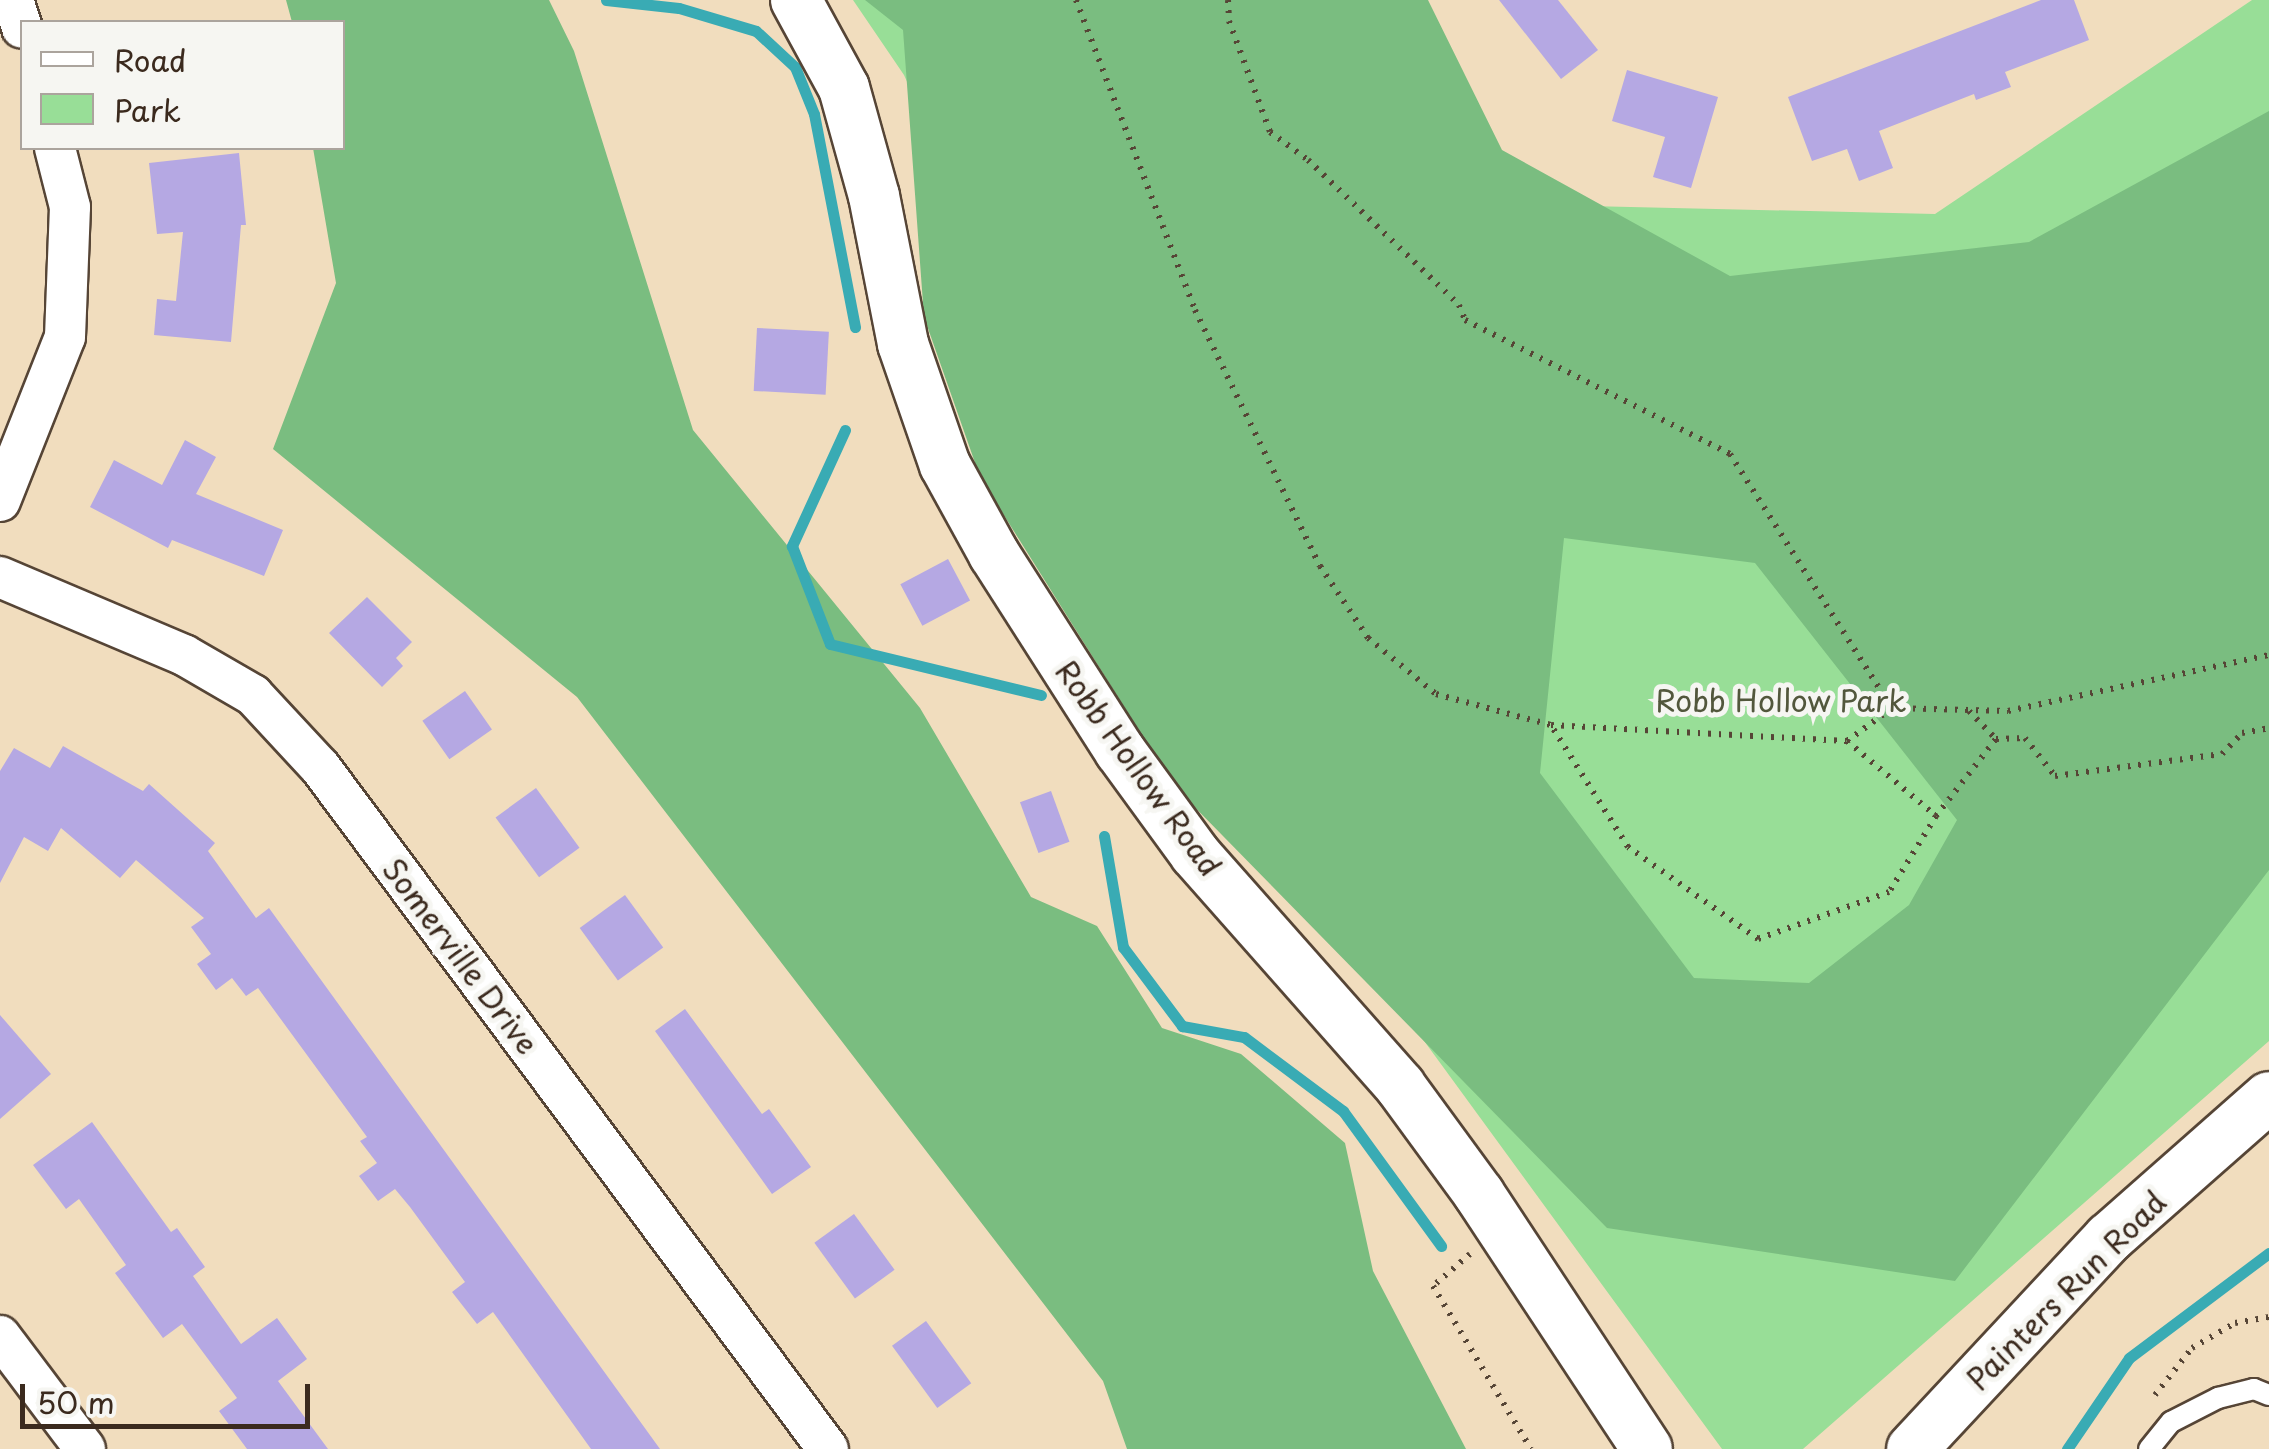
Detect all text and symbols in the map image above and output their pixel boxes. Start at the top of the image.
legend [20,20,345,150]
text: Road [114,37,187,82]
text: Park [114,87,181,132]
street label: Robb Hollow Road [1048,653,1230,883]
park label: Robb Hollow Park [1654,682,1908,718]
street label: Somerville Drive [376,851,546,1061]
street label: Painters Run Road [1959,1183,2173,1397]
scale bar [25,1364,315,1426]
text: 50 m [37,1379,115,1424]

